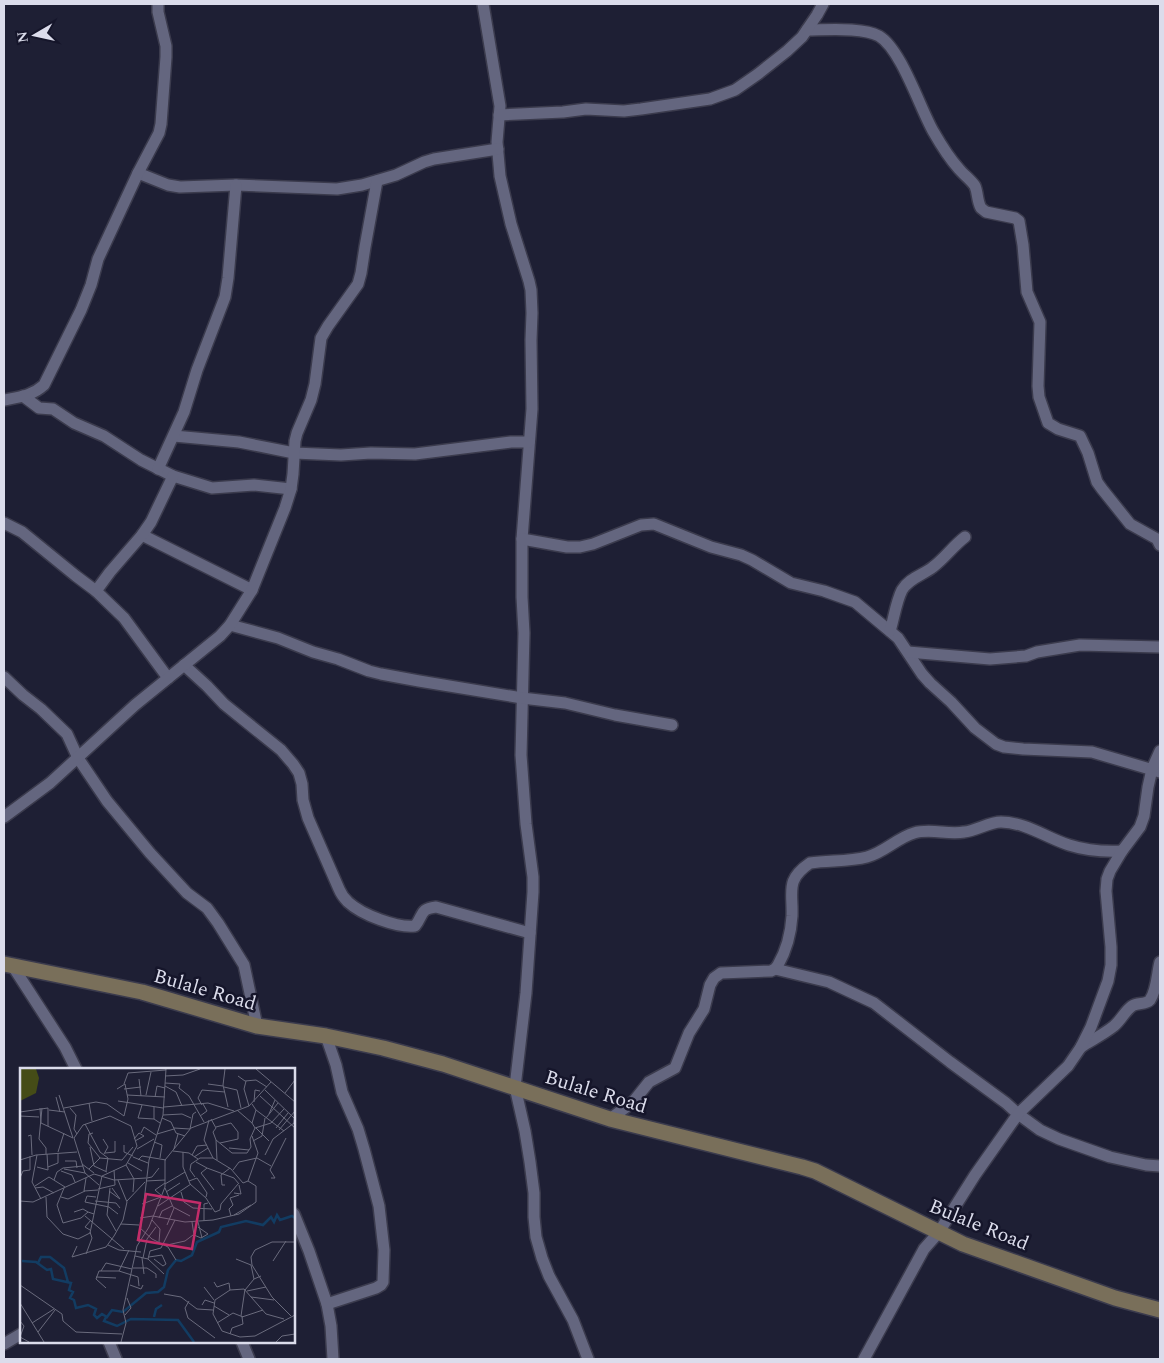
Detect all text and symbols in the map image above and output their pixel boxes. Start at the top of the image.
north arrow [10,10,60,60]
text: N [11,30,34,44]
street label: Bulale Road [150,961,260,1019]
street label: Bulale Road [541,1062,651,1122]
inset map [20,1068,295,1343]
street label: Bulale Road [924,1191,1034,1259]

